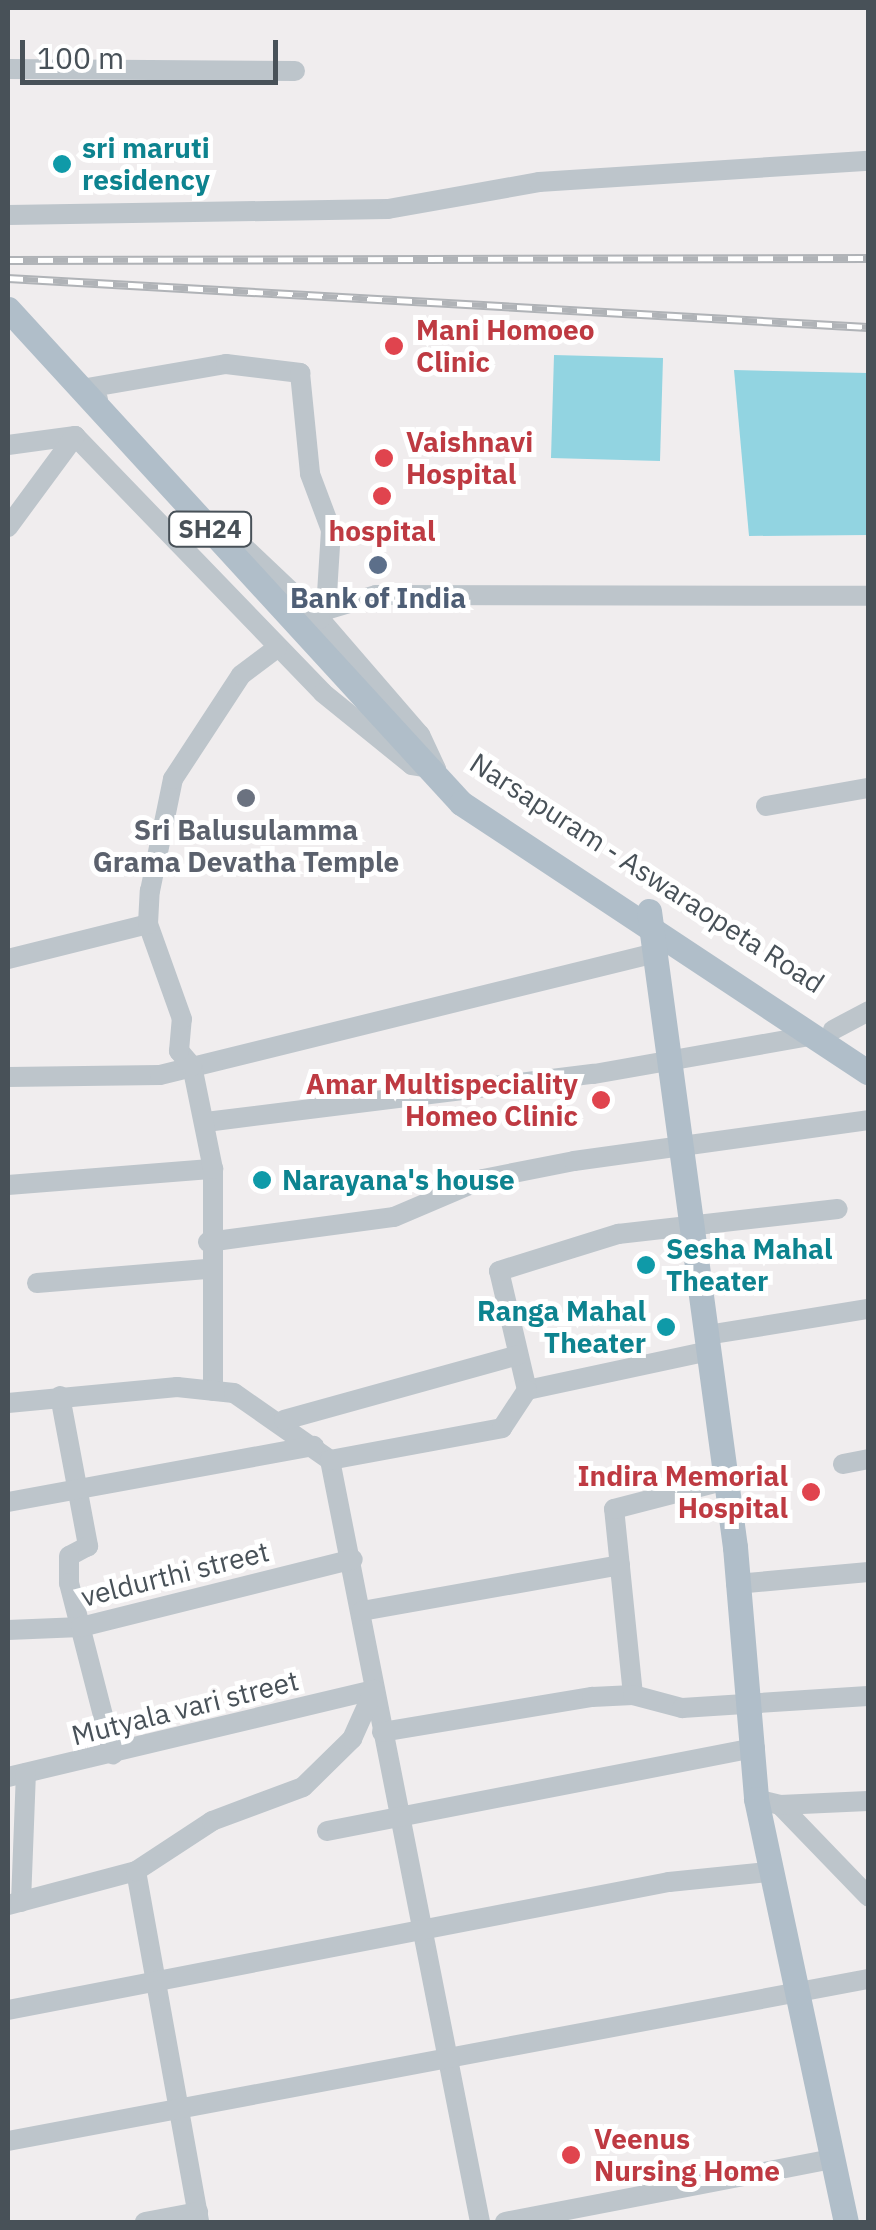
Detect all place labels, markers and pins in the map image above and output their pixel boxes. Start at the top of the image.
place label: sri maruti residency [82,131,210,197]
marker: sri maruti residency [51,153,73,175]
place label: Mani Homoeo Clinic [416,313,595,379]
marker: Mani Homoeo Clinic [381,333,407,359]
place label: Vaishnavi Hospital [406,425,533,491]
marker: Vaishnavi Hospital [371,445,397,471]
marker: hospital [369,483,395,509]
place label: hospital [329,514,435,548]
marker: Bank of India [367,554,389,576]
place label: Bank of India [290,581,466,615]
marker: Sri Balusulamma Grama Devatha Temple [235,787,257,809]
place label: Sri Balusulamma Grama Devatha Temple [93,813,399,879]
place label: Amar Multispeciality Homeo Clinic [306,1067,578,1133]
marker: Amar Multispeciality Homeo Clinic [588,1087,614,1113]
place label: Narayana's house [282,1163,515,1197]
marker: Narayana's house [251,1169,273,1191]
place label: Sesha Mahal Theater [666,1232,833,1298]
marker: Sesha Mahal Theater [635,1254,657,1276]
place label: Ranga Mahal Theater [477,1294,646,1360]
marker: Ranga Mahal Theater [655,1316,677,1338]
place label: Indira Memorial Hospital [577,1459,788,1525]
marker: Indira Memorial Hospital [798,1479,824,1505]
place label: Veenus Nursing Home [594,2122,780,2188]
marker: Veenus Nursing Home [558,2142,584,2168]

